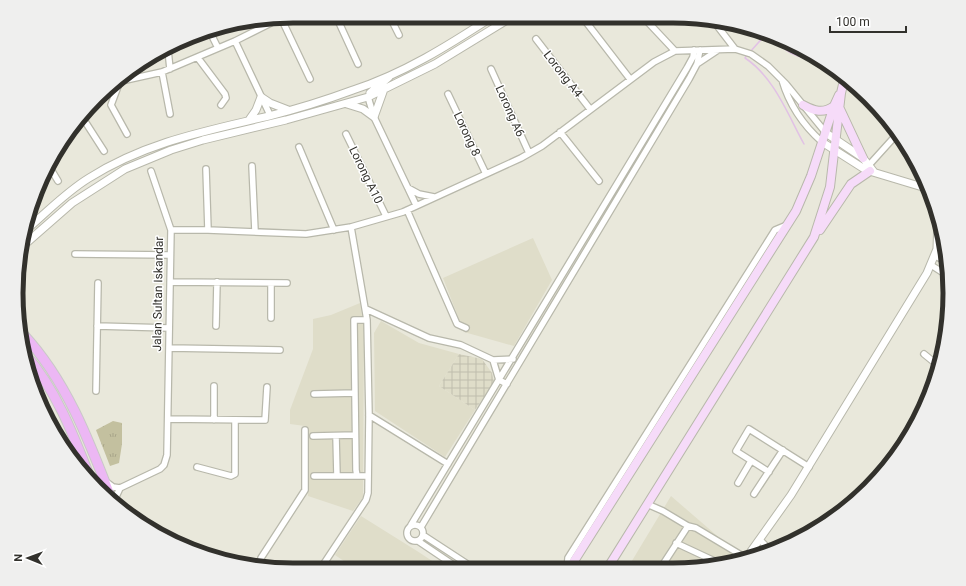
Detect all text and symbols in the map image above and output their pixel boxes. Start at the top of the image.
scale bar [830,8,906,34]
text: 100 m [836,15,870,29]
street label: Lorong A4 [541,48,586,100]
street label: Lorong A6 [492,83,528,139]
street label: Lorong 8 [451,110,483,159]
street label: Lorong A10 [346,144,386,206]
street label: Jalan Sultan Iskandar [150,236,166,352]
north arrow [8,538,48,578]
text: N [12,554,25,562]

